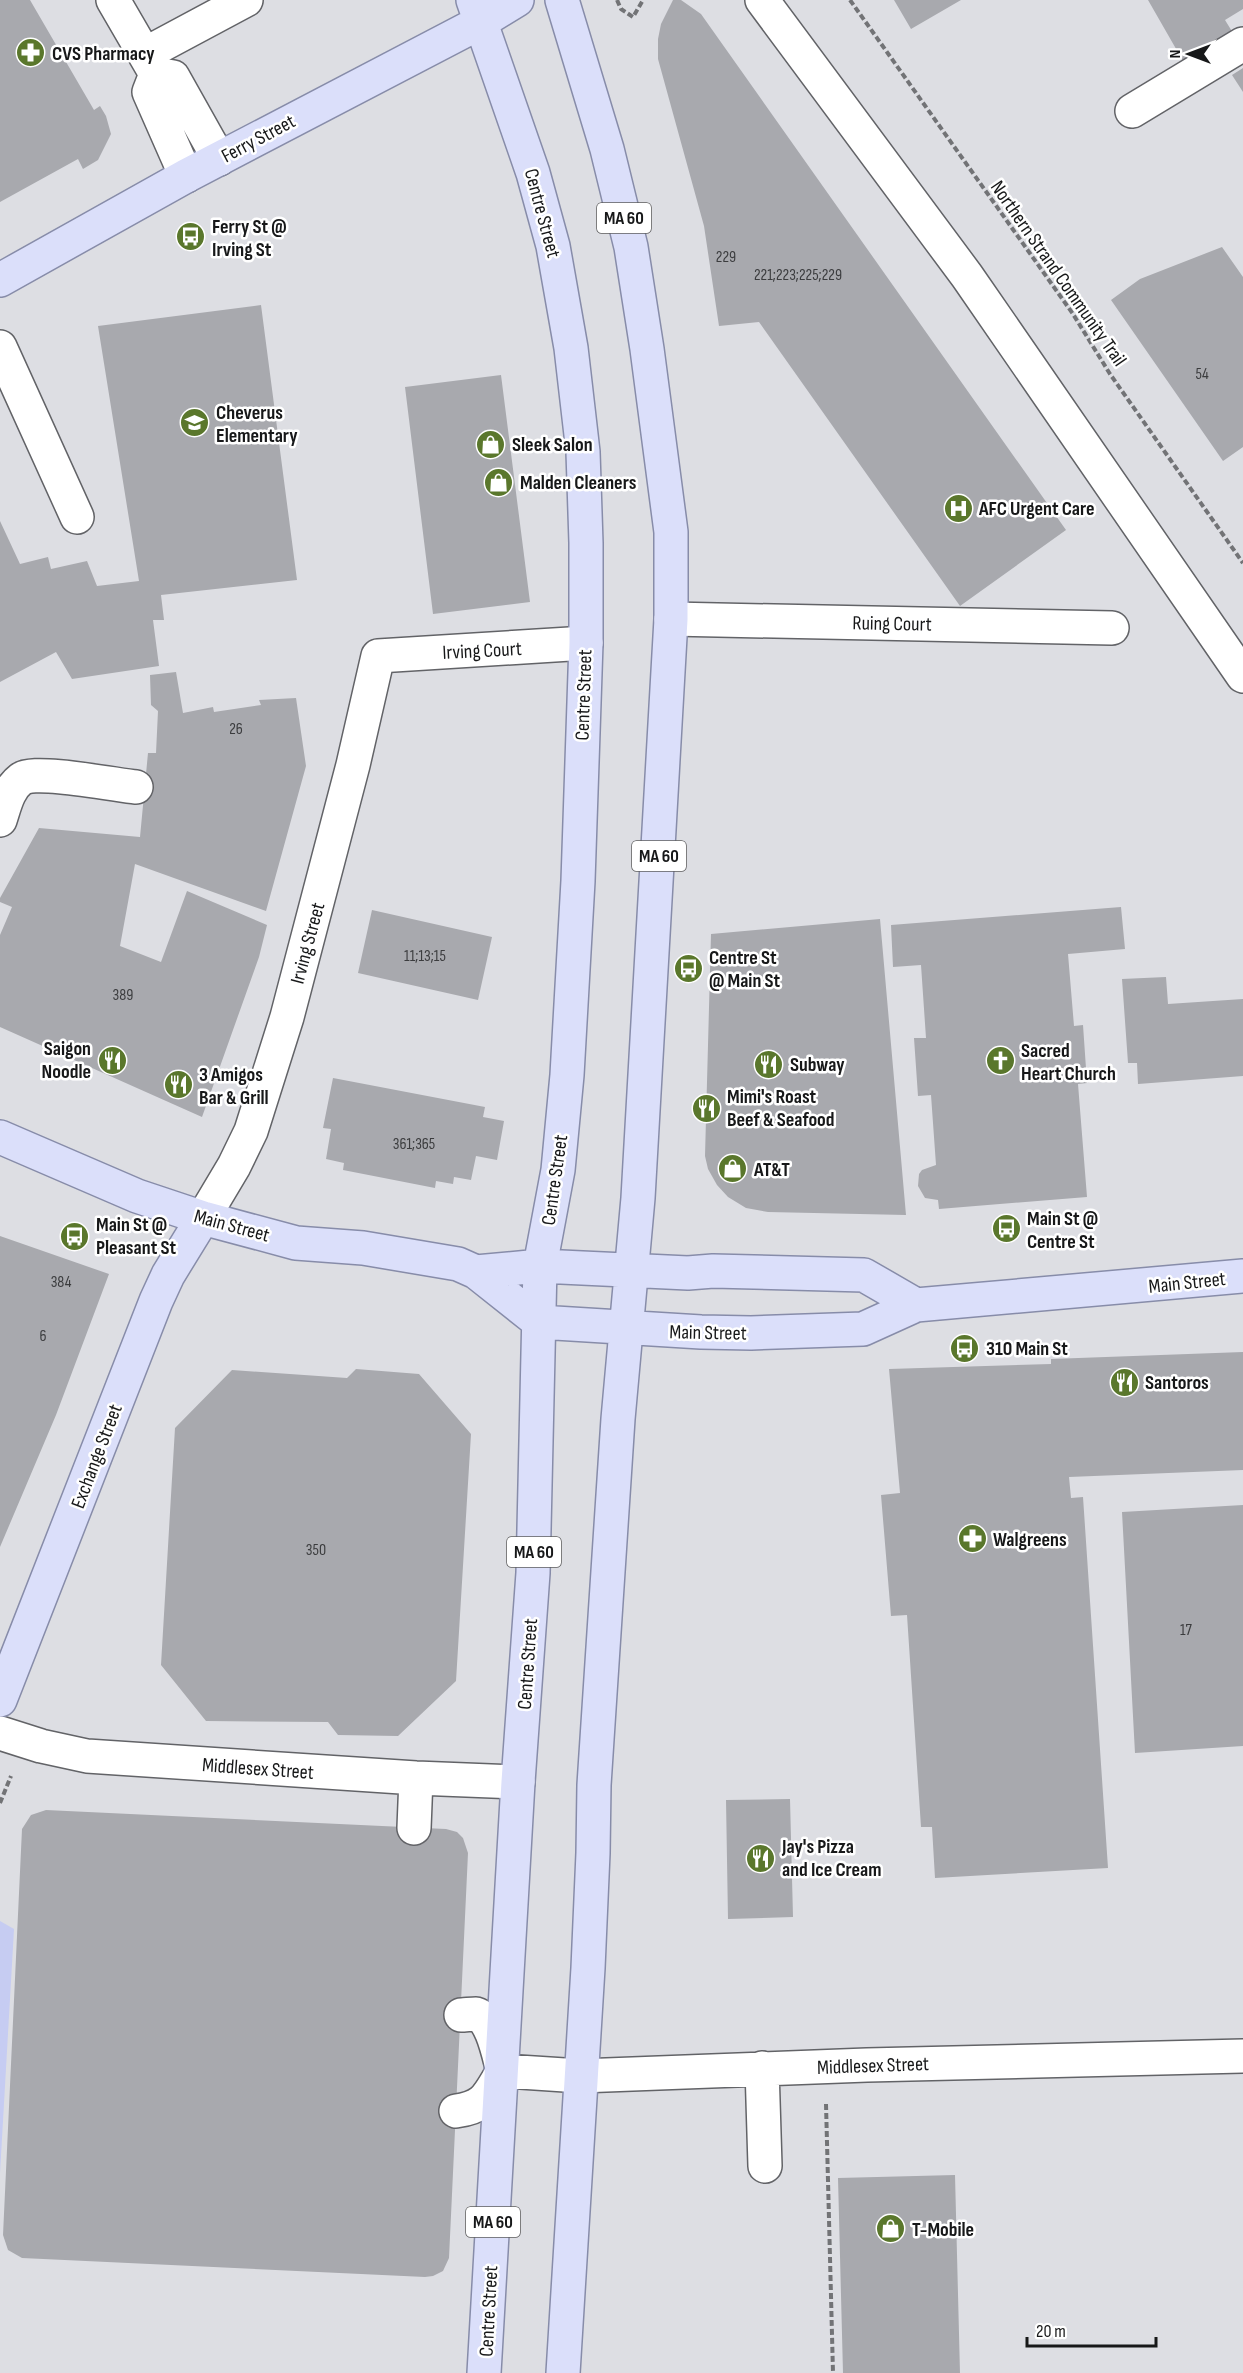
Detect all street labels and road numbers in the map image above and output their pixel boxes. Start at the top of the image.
street label: Ferry Street [217,109,299,168]
street label: Centre Street [519,166,565,260]
street label: Northern Strand Community Trail [985,176,1131,371]
road number: MA 60 [597,203,651,233]
street label: Ruing Court [852,611,932,637]
street label: Irving Court [442,637,522,665]
street label: Centre Street [570,649,598,741]
road number: MA 60 [632,841,686,871]
street label: Irving Street [286,900,330,987]
street label: Centre Street [537,1133,573,1227]
street label: Main Street [191,1204,272,1248]
street label: Main Street [1147,1267,1227,1299]
street label: Main Street [669,1320,747,1346]
street label: Exchange Street [66,1401,128,1512]
road number: MA 60 [507,1537,561,1567]
street label: Centre Street [513,1618,543,1710]
street label: Middlesex Street [201,1753,315,1785]
street label: Middlesex Street [817,2052,929,2080]
road number: MA 60 [466,2207,520,2237]
street label: Centre Street [475,2265,503,2357]

